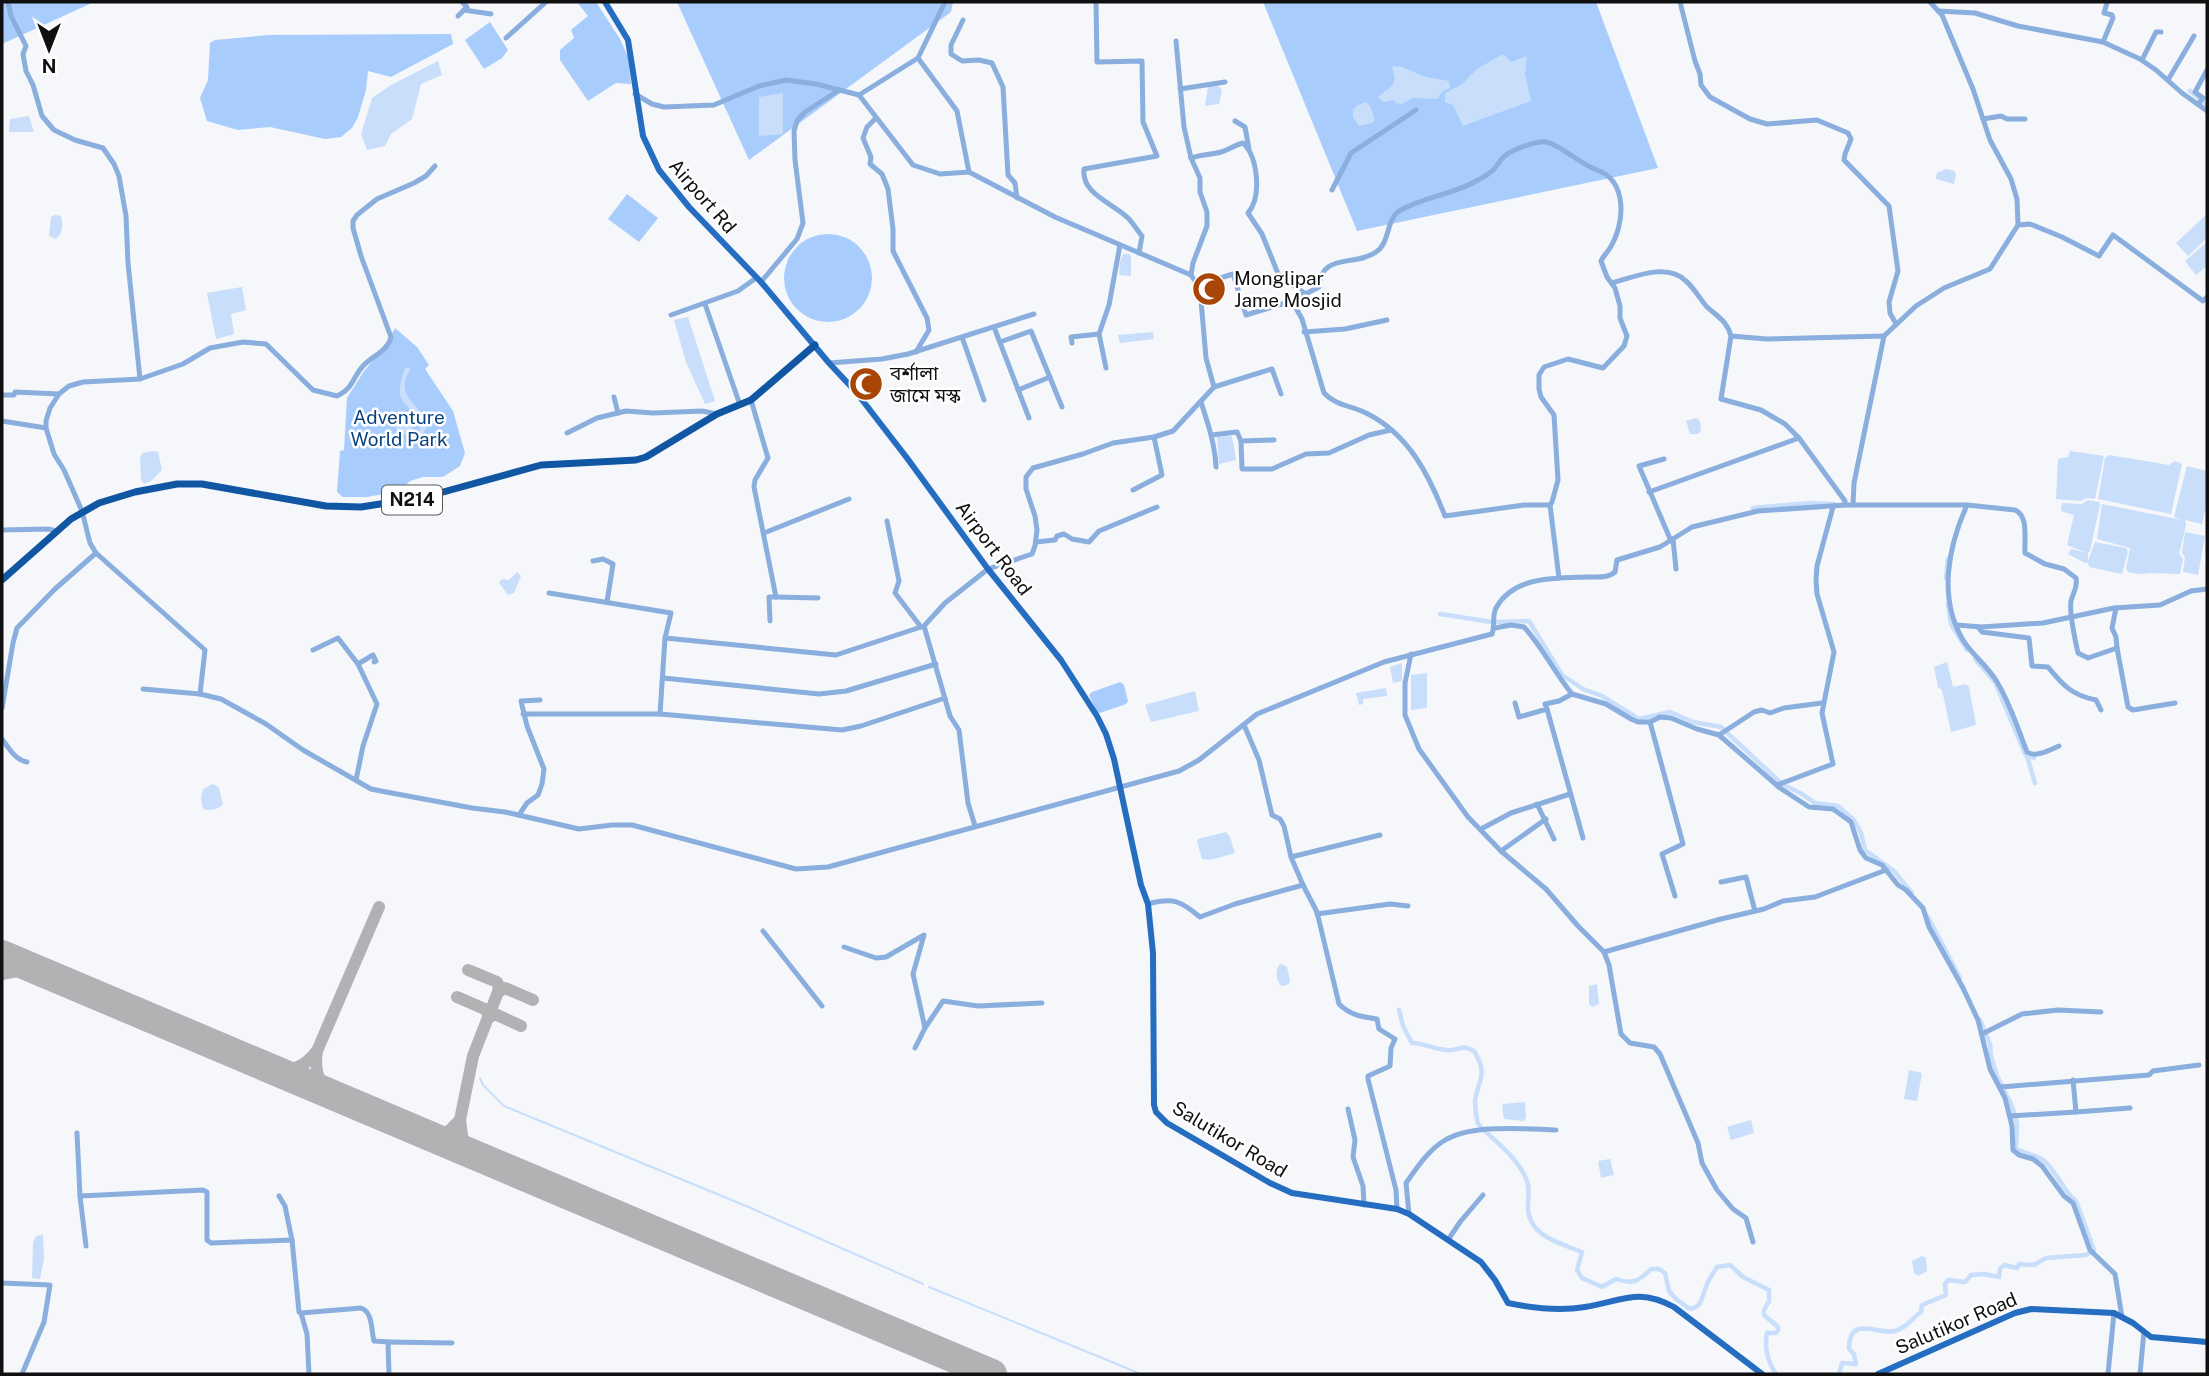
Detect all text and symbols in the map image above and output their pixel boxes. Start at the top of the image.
north arrow [14,14,84,84]
text: N [42,55,56,77]
street label: Airport Rd [665,155,741,237]
place label: Monglipar Jame Mosjid [1234,267,1342,311]
mosque icon: Monglipar Jame Mosjid [1190,270,1228,308]
place label: বর্শালা জামে মস্ক [889,362,961,406]
mosque icon: বর্শালা জামে মস্ক [847,365,885,403]
park label: Adventure World Park [350,406,448,450]
road number: N214 [382,486,442,514]
street label: Airport Road [952,497,1036,599]
street label: Salutikor Road [1169,1096,1291,1182]
street label: Salutikor Road [1892,1288,2020,1358]

